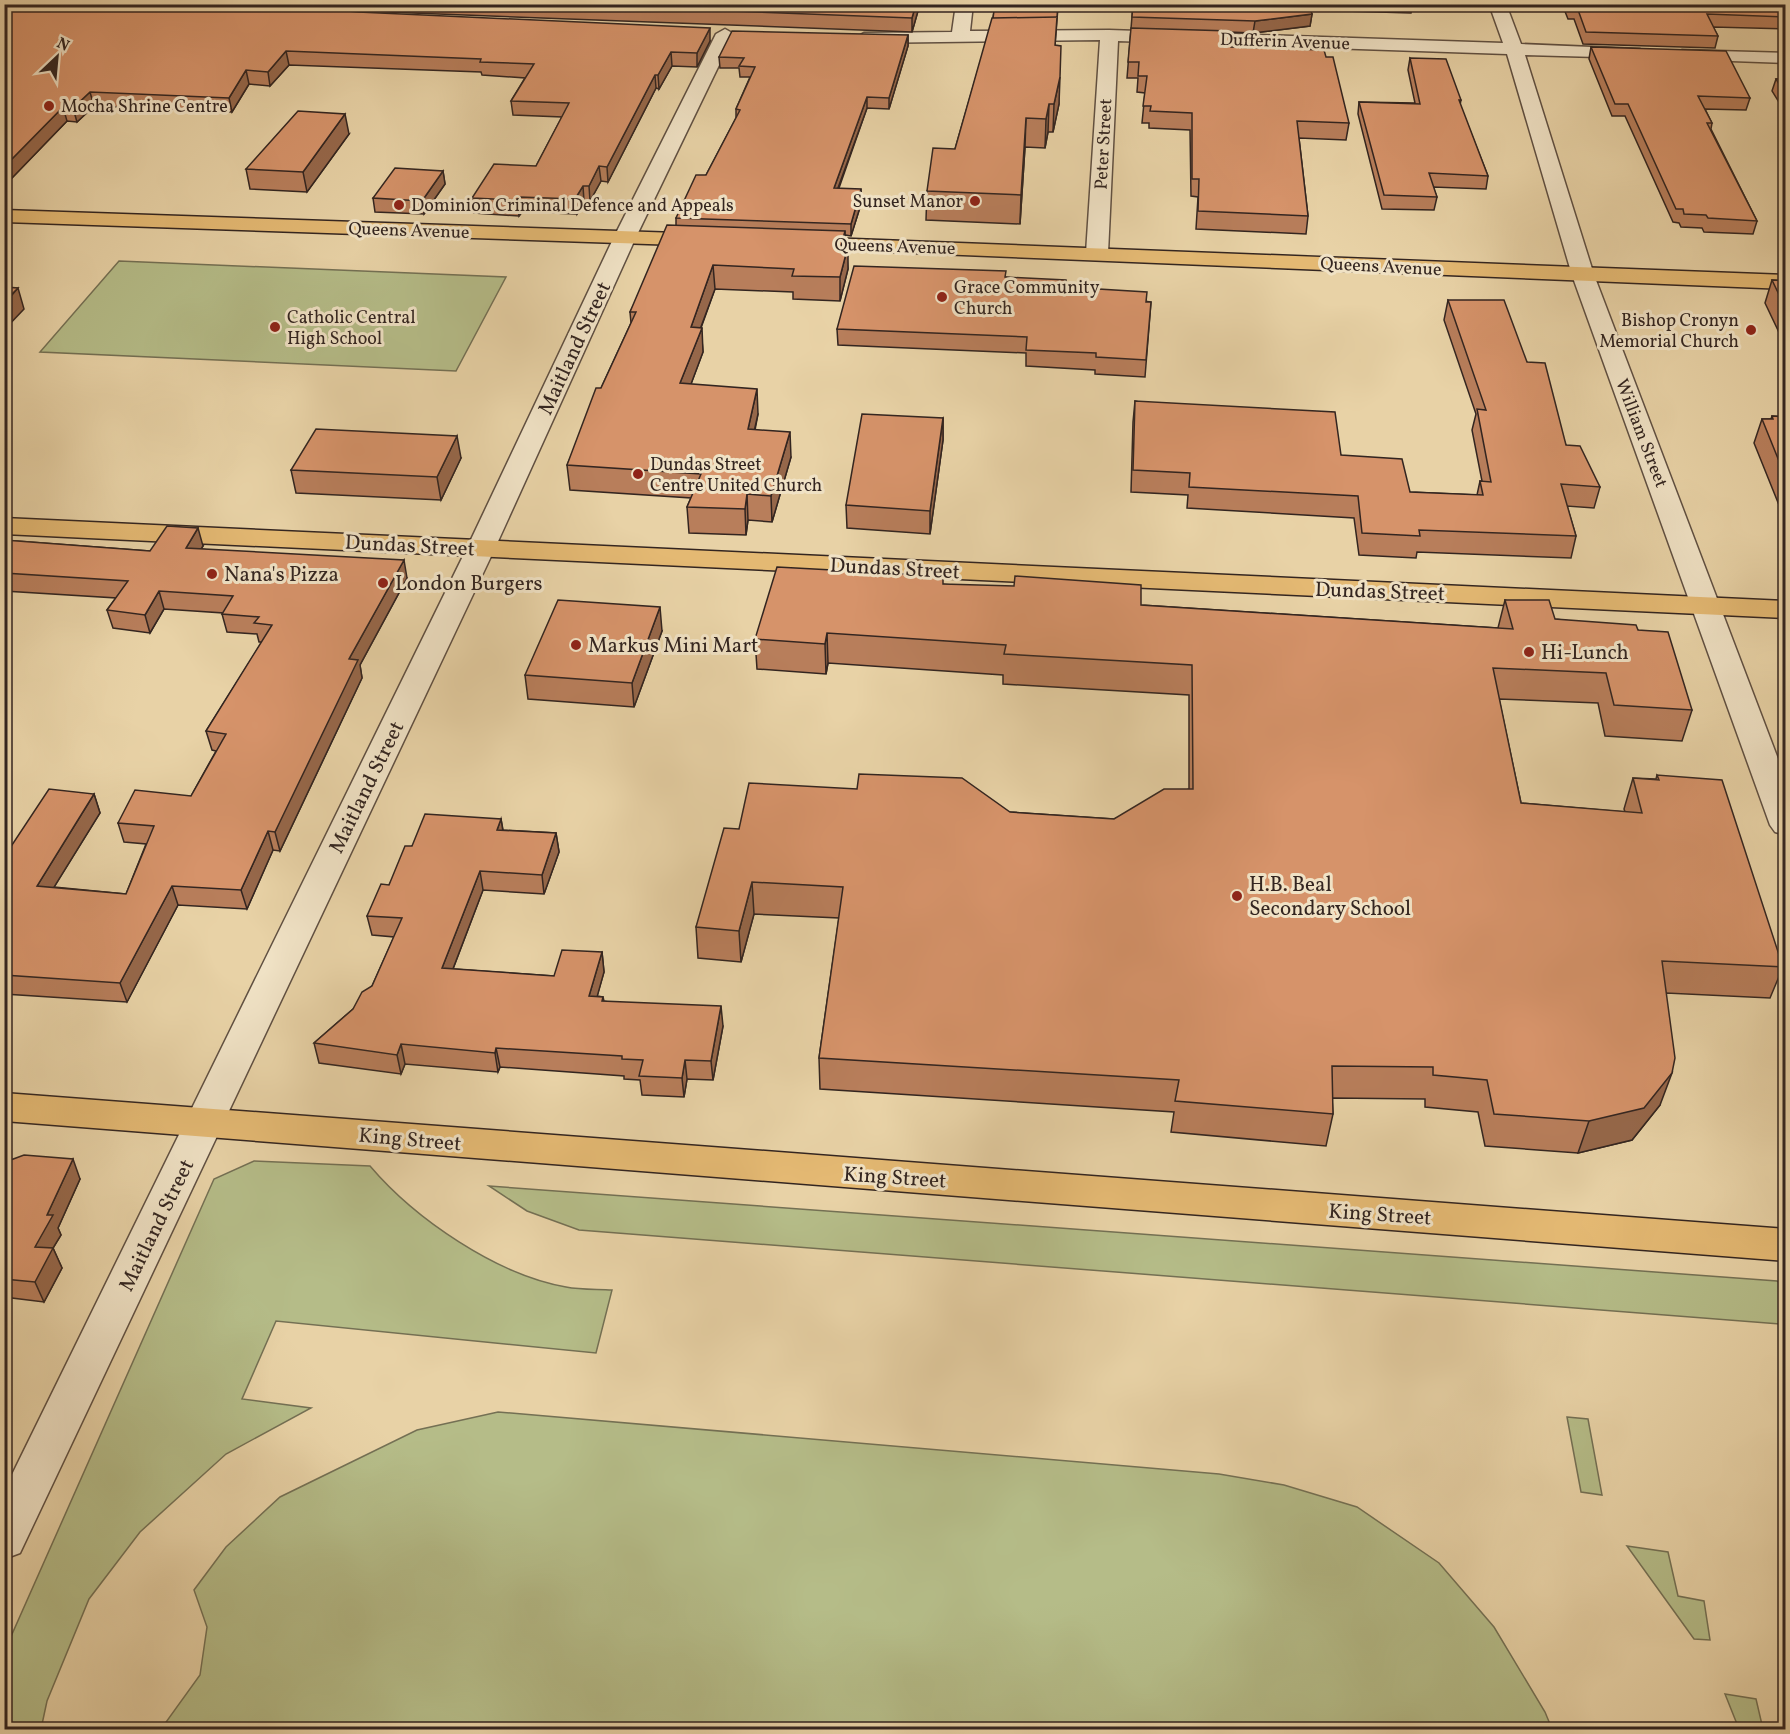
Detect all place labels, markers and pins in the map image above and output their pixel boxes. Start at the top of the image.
place label: Mocha Shrine Centre [61,95,228,120]
marker: Mocha Shrine Centre [42,99,56,113]
place label: Sunset Manor [852,190,963,215]
place label: Dominion Criminal Defence and Appeals [411,194,734,219]
marker: Sunset Manor [968,194,982,208]
marker: Dominion Criminal Defence and Appeals [392,198,406,212]
place label: Grace Community Church [954,276,1100,322]
marker: Grace Community Church [935,290,949,304]
place label: Catholic Central High School [287,306,416,352]
place label: Bishop Cronyn Memorial Church [1599,309,1739,355]
marker: Catholic Central High School [268,320,282,334]
marker: Bishop Cronyn Memorial Church [1744,323,1758,337]
place label: Dundas Street Centre United Church [650,453,823,499]
marker: Dundas Street Centre United Church [631,467,645,481]
place label: Nana's Pizza [224,561,339,590]
marker: Nana's Pizza [205,567,219,581]
place label: London Burgers [395,570,542,599]
marker: London Burgers [376,576,390,590]
place label: Markus Mini Mart [588,632,758,661]
marker: Markus Mini Mart [569,638,583,652]
place label: Hi-Lunch [1541,639,1629,668]
marker: Hi-Lunch [1522,645,1536,659]
place label: H.B. Beal Secondary School [1249,871,1411,924]
marker: H.B. Beal Secondary School [1230,889,1244,903]

